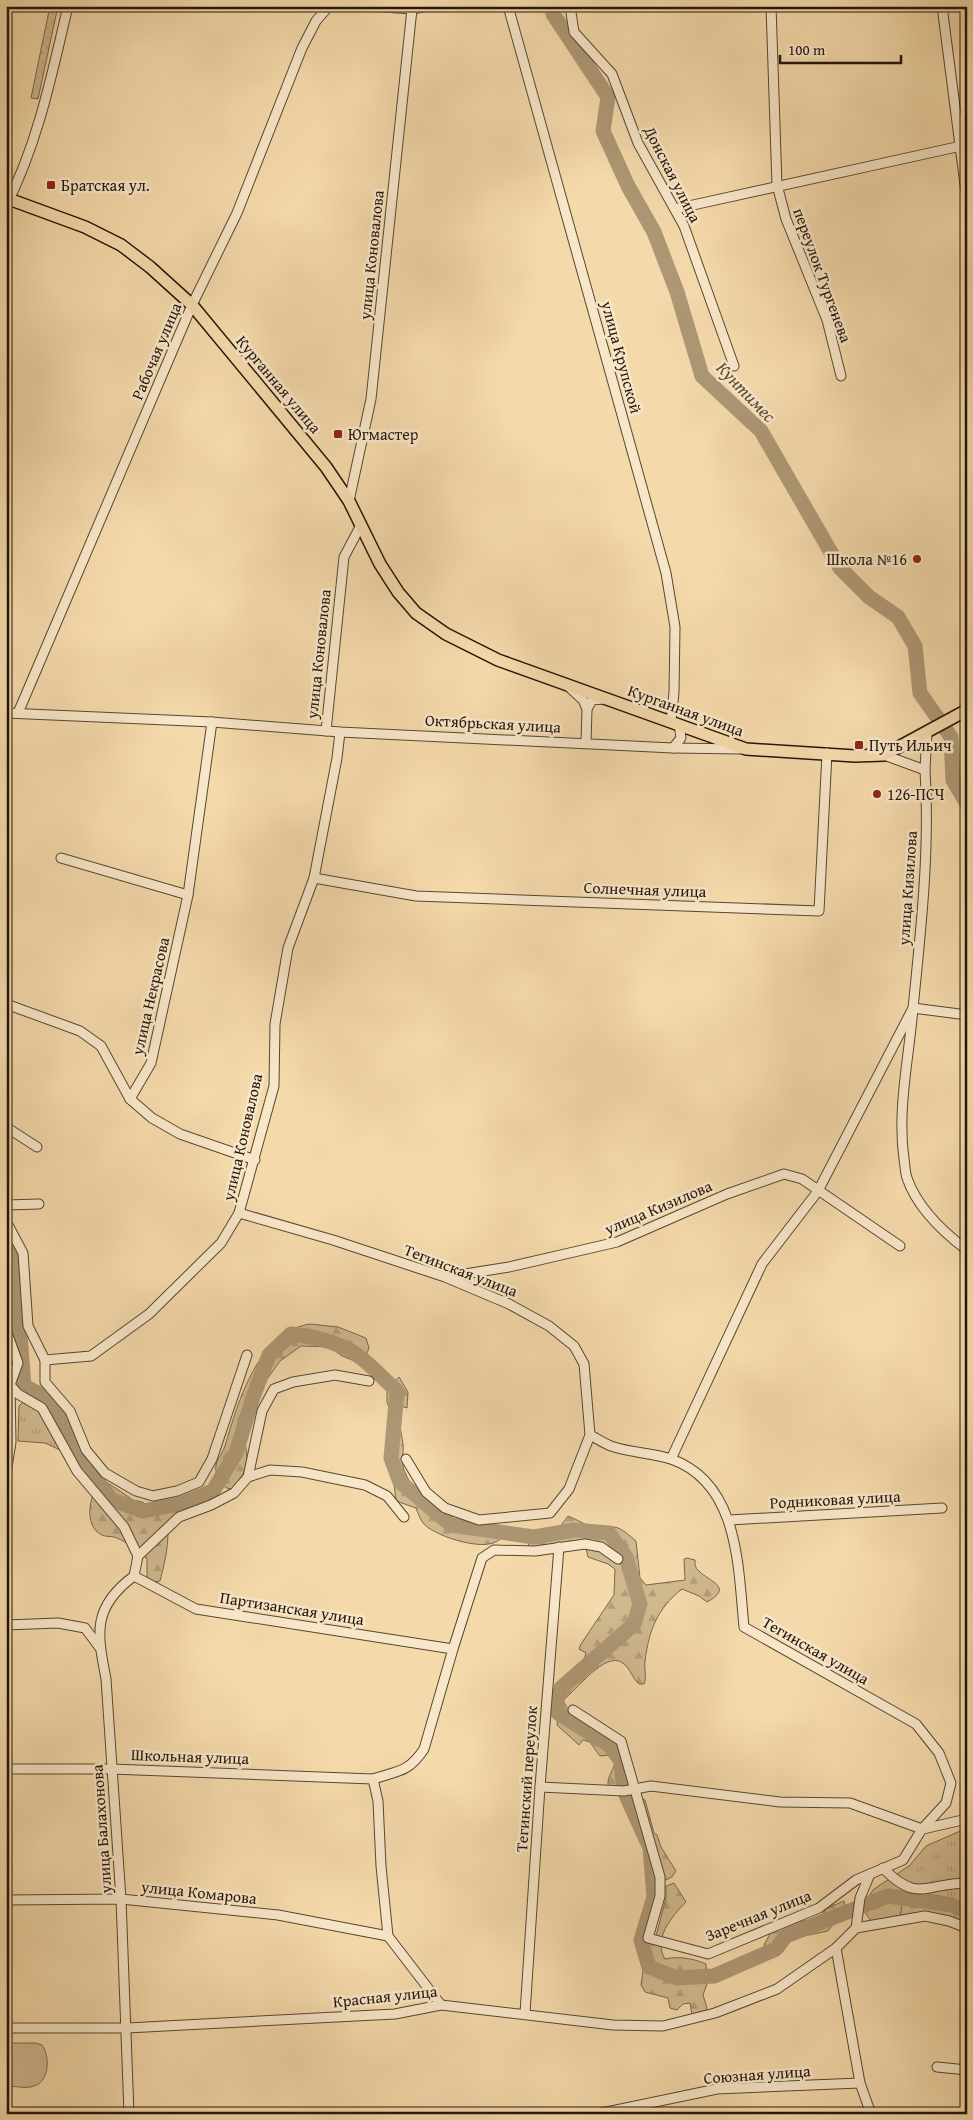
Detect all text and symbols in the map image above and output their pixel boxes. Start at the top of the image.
scale bar [780,32,902,64]
text: 100 m [788,39,826,60]
street label: Донская улица [638,121,708,227]
place label: Братская ул. [61,173,150,197]
marker: Братская ул. [45,179,57,191]
street label: улица Коновалова [352,189,390,322]
street label: переулок Тургенева [787,204,859,346]
street label: улица Крупской [595,297,649,416]
street label: Рабочая улица [125,298,187,403]
street label: Курганная улица [231,330,328,439]
water label: Кунтимес [710,355,783,429]
place label: Югмастер [348,422,419,446]
marker: Югмастер [332,428,344,440]
place label: Школа №16 [827,547,907,571]
marker: Школа №16 [911,553,923,565]
street label: улица Коновалова [299,588,337,721]
street label: Курганная улица [625,678,748,742]
street label: Октябрьская улица [424,707,562,739]
place label: Путь Ильич [869,733,952,757]
marker: Путь Ильич [853,739,865,751]
place label: 126-ПСЧ [887,782,945,806]
marker: 126-ПСЧ [871,788,883,800]
street label: улица Кизилова [891,829,923,947]
street label: Солнечная улица [583,875,707,903]
street label: улица Некрасова [125,934,175,1058]
street label: улица Коновалова [215,1071,268,1204]
street label: улица Кизилова [600,1173,716,1241]
street label: Тегинская улица [401,1237,522,1303]
street label: Родниковая улица [769,1484,901,1514]
street label: Партизанская улица [218,1585,366,1631]
street label: Тегинская улица [758,1610,874,1691]
street label: Тегинский переулок [509,1705,543,1853]
street label: Школьная улица [131,1742,250,1770]
street label: улица Балахонова [85,1763,118,1895]
street label: улица Комарова [139,1874,258,1910]
street label: Заречная улица [701,1883,815,1947]
street label: Красная улица [332,1979,439,2013]
street label: Союзная улица [703,2058,812,2090]

